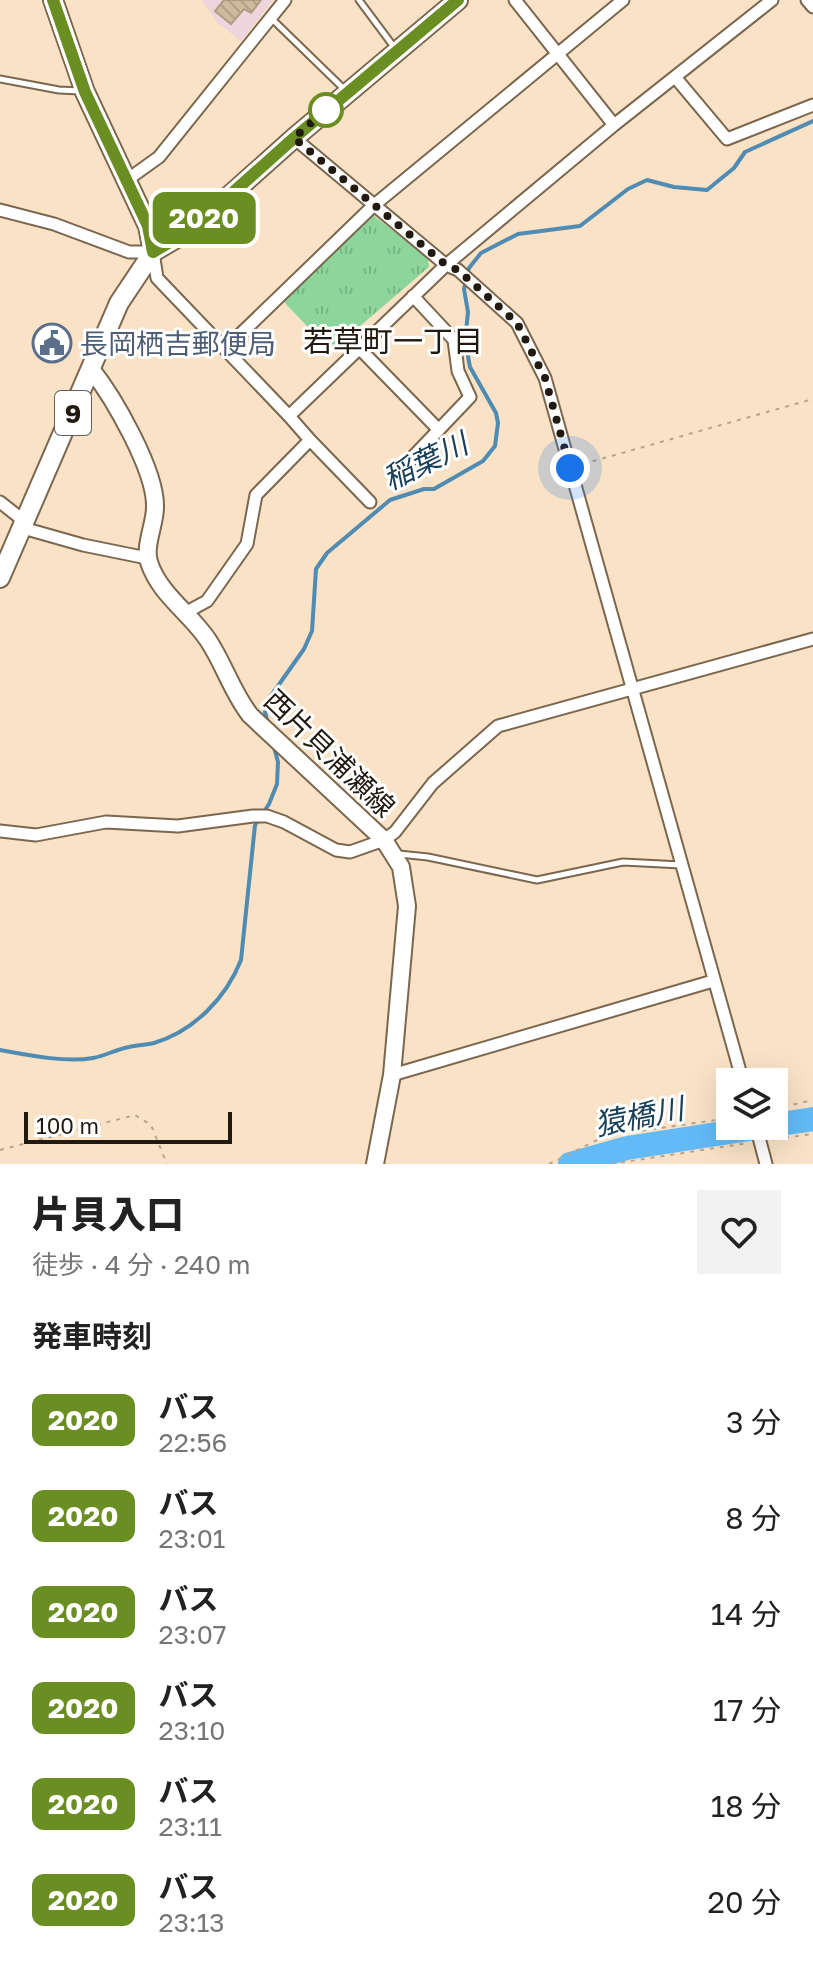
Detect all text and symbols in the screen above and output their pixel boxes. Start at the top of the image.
unlabelled marker [309,93,343,127]
line badge: 2020 [148,192,260,244]
text: 2020 [169,201,239,234]
public building icon: 長岡栖吉郵便局 [31,322,73,364]
district label: 若草町一丁目 [303,323,483,359]
place label: 長岡栖吉郵便局 [80,327,276,360]
road number: 9 [55,391,91,435]
water label: 稲葉川 [377,424,476,497]
your location [550,448,590,488]
street label: 西片貝浦瀬線 [258,683,402,823]
map controls [716,1068,788,1140]
button: layers [716,1068,788,1140]
water label: 猿橋川 [591,1089,690,1142]
scale bar [24,1108,232,1144]
text: 100 m [36,1112,99,1139]
button: heart [697,1190,781,1274]
text: 片貝入口 [32,1191,184,1236]
text: 徒歩 · 4 分 · 240 m [32,1249,251,1280]
text: 発車時刻 [32,1318,152,1354]
text: バス [159,1389,219,1425]
text: 2020 [48,1403,119,1436]
text: 3 分 [726,1404,781,1440]
text: 22:56 [159,1427,227,1458]
text: バス [159,1485,219,1521]
text: 2020 [48,1499,119,1532]
text: 8 分 [725,1500,781,1536]
text: 23:01 [159,1523,225,1554]
text: バス [159,1581,219,1617]
text: 2020 [48,1595,119,1628]
text: 14 分 [711,1596,781,1632]
text: 23:07 [159,1619,227,1650]
text: バス [159,1677,219,1713]
text: 2020 [48,1691,119,1724]
text: 17 分 [713,1692,781,1728]
text: 23:10 [159,1715,225,1746]
text: バス [159,1773,219,1809]
text: 2020 [48,1787,119,1820]
text: 18 分 [711,1788,781,1824]
text: 23:11 [159,1811,222,1842]
text: バス [159,1869,219,1905]
text: 2020 [48,1883,119,1916]
text: 20 分 [708,1884,781,1920]
text: 23:13 [159,1907,224,1938]

